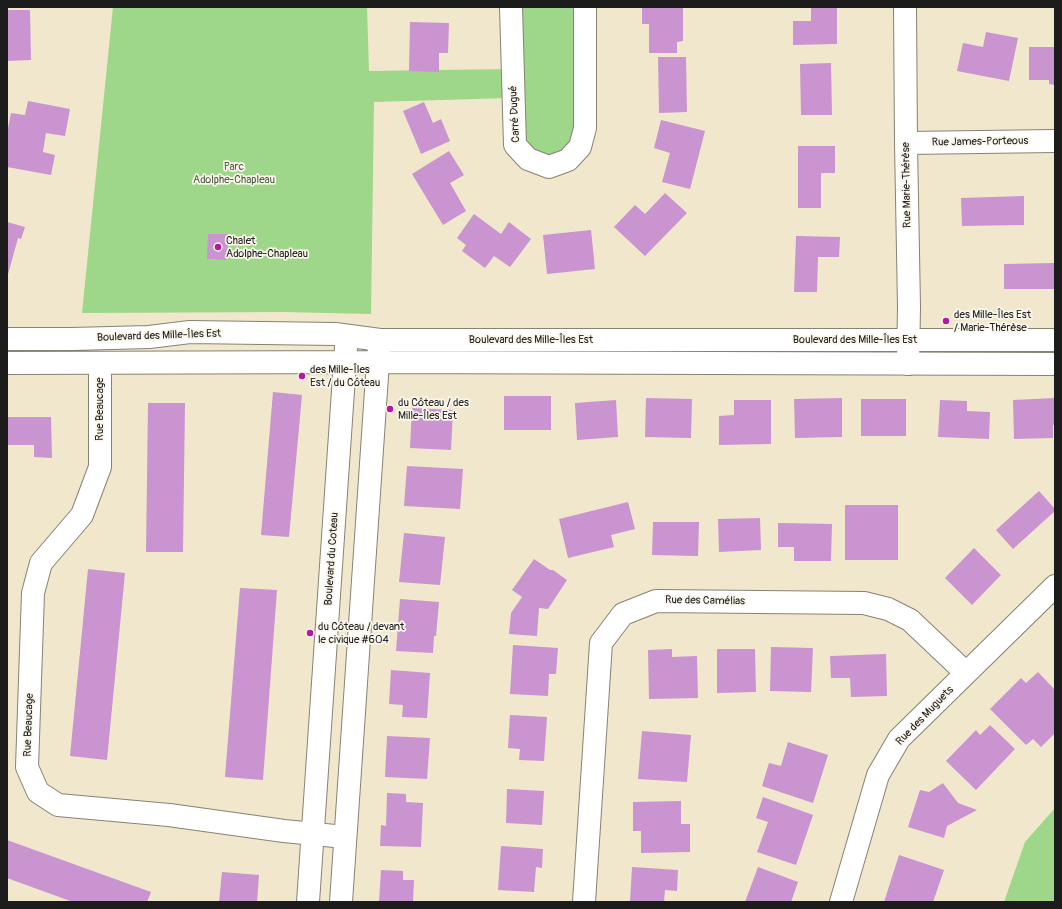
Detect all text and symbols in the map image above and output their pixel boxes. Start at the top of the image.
street label: Carré Dugué [507,85,523,143]
street label: Rue James-Porteous [931,135,1029,149]
street label: Rue Marie-Thérèse [900,142,914,228]
park label: Parc Adolphe-Chapleau [193,160,275,186]
place label: Chalet Adolphe-Chapleau [226,234,308,260]
marker: Chalet Adolphe-Chapleau [213,242,223,252]
place label: des Mille-Îles Est / Marie-Thérèse [954,308,1031,334]
marker: des Mille-Îles Est / Marie-Thérèse [941,316,951,326]
street label: Boulevard des Mille-Îles Est [97,327,221,345]
street label: Boulevard des Mille-Îles Est [469,333,593,347]
street label: Boulevard des Mille-Îles Est [793,333,917,347]
place label: des Mille-Îles Est / du Côteau [310,363,380,389]
marker: des Mille-Îles Est / du Côteau [297,371,307,381]
street label: Rue Beaucage [93,377,107,441]
place label: du Côteau / des Mille-Îles Est [398,396,469,422]
marker: du Côteau / des Mille-Îles Est [385,404,395,414]
street label: Boulevard du Coteau [322,512,342,606]
street label: Rue des Camélias [665,594,745,608]
place label: du Côteau / devant le civique #604 [318,620,404,646]
marker: du Côteau / devant le civique #604 [305,628,315,638]
street label: Rue des Muguets [893,684,957,748]
street label: Rue Beaucage [21,693,37,757]

